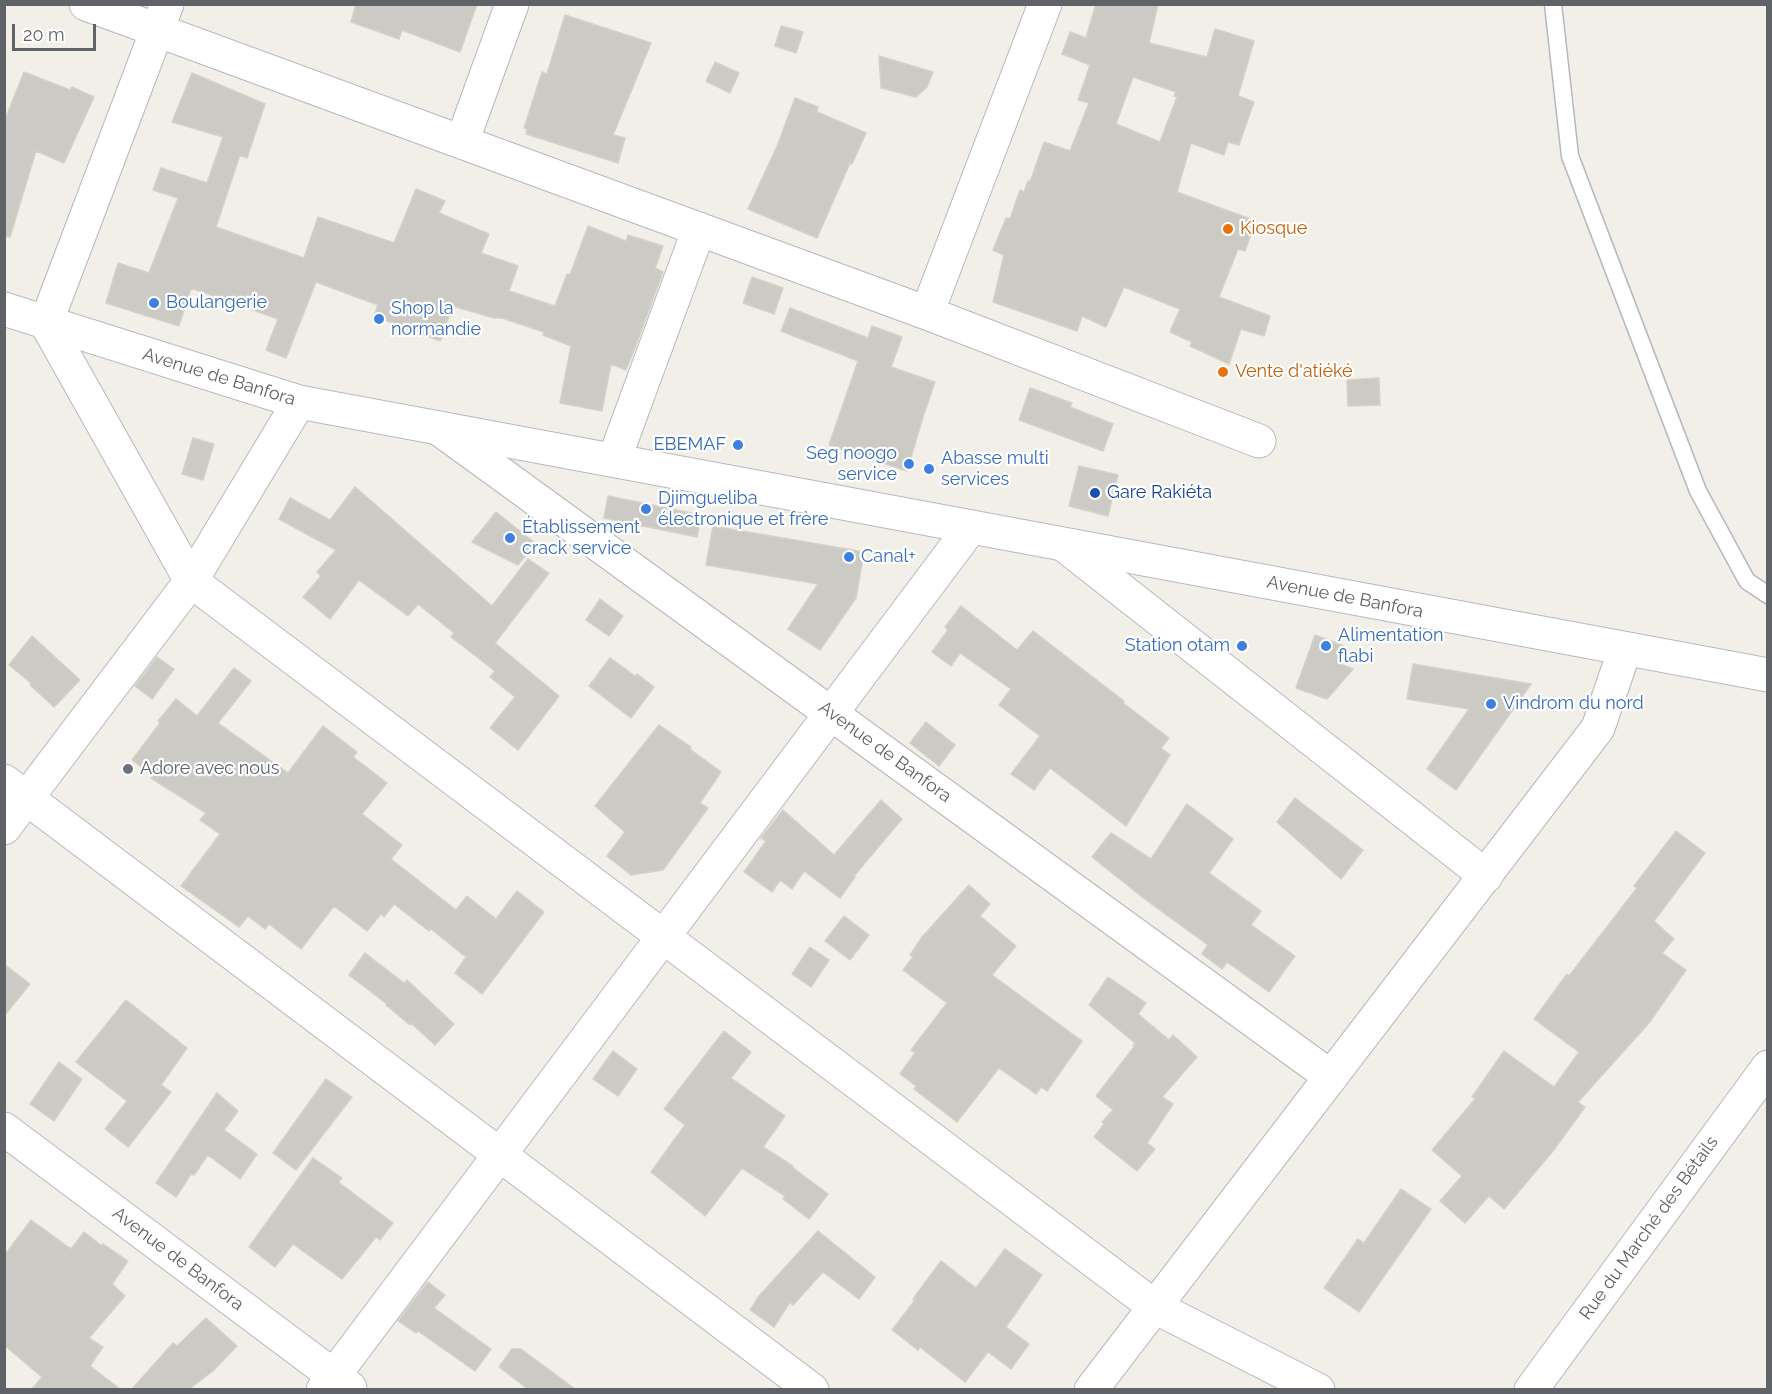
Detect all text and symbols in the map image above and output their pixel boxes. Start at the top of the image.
scale bar [15,12,99,50]
text: 20 m [23,24,65,45]
place label: Kiosque [1240,218,1307,240]
marker: Kiosque [1221,222,1235,236]
place label: Boulangerie [166,292,267,314]
marker: Boulangerie [147,296,161,310]
place label: Shop la normandie [391,298,481,340]
marker: Shop la normandie [372,312,386,326]
street label: Avenue de Banfora [140,343,298,411]
place label: Vente d'atiéké [1235,361,1353,383]
marker: Vente d'atiéké [1216,365,1230,379]
place label: EBEMAF [654,434,726,456]
marker: EBEMAF [731,438,745,452]
place label: Seg noogo service [806,443,897,486]
place label: Abasse multi services [941,448,1049,490]
marker: Seg noogo service [902,457,916,471]
marker: Abasse multi services [922,462,936,476]
place label: Gare Rakiéta [1107,482,1212,504]
marker: Gare Rakiéta [1088,486,1102,500]
place label: Djimgueliba électronique et frère [658,488,828,530]
marker: Djimgueliba électronique et frère [639,502,653,516]
place label: Établissement crack service [522,517,640,560]
marker: Établissement crack service [503,531,517,545]
place label: Canal+ [861,546,916,568]
marker: Canal+ [842,550,856,564]
street label: Avenue de Banfora [1265,571,1425,623]
place label: Alimentation flabi [1338,625,1443,668]
place label: Station otam [1125,635,1230,657]
marker: Station otam [1235,639,1249,653]
marker: Alimentation flabi [1319,639,1333,653]
place label: Vindrom du nord [1503,693,1644,715]
street label: Avenue de Banfora [814,697,956,807]
marker: Vindrom du nord [1484,697,1498,711]
place label: Adore avec nous [140,758,279,780]
marker: Adore avec nous [121,762,135,776]
street label: Rue du Marché des Bétails [1575,1132,1723,1324]
street label: Avenue de Banfora [108,1203,248,1315]

